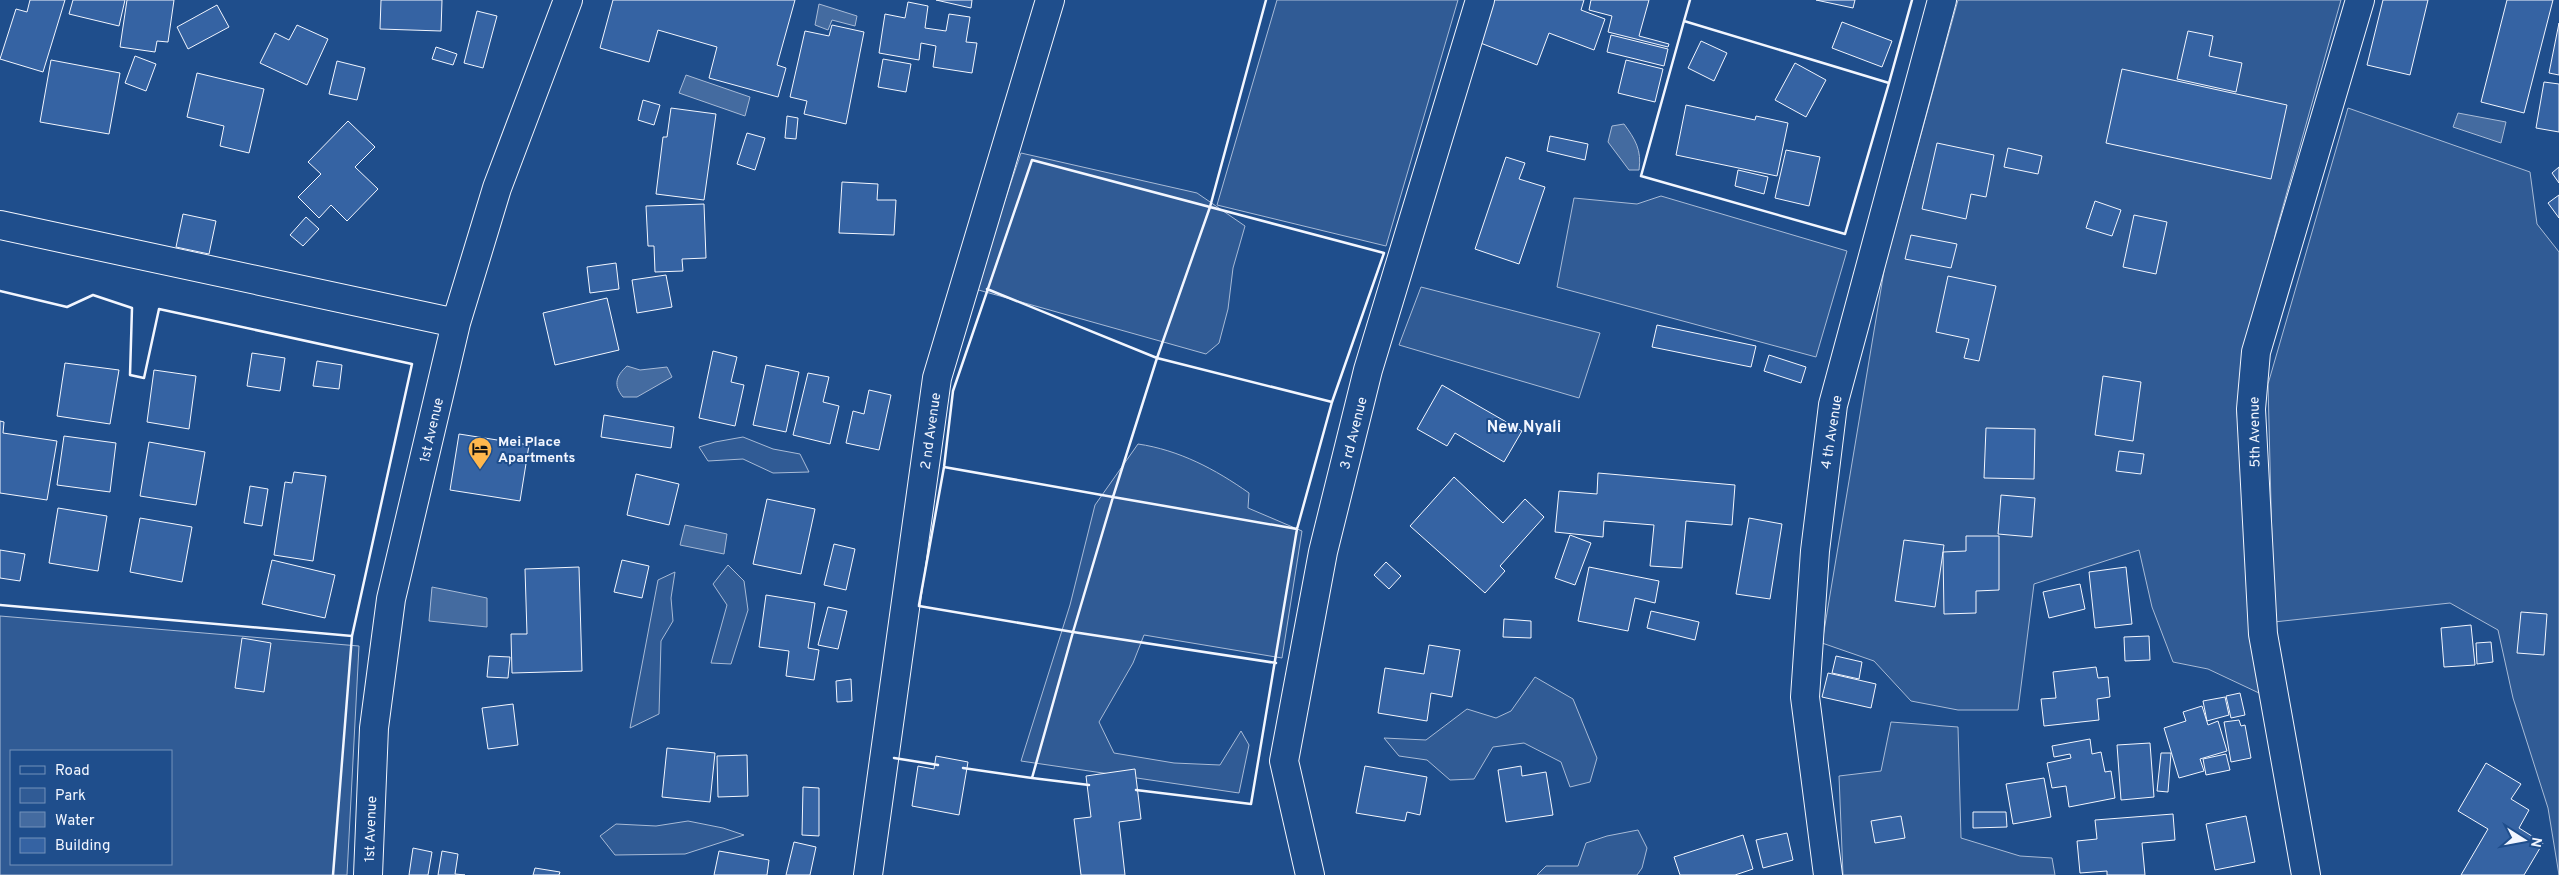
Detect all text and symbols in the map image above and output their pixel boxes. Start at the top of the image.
street label: 2 nd Avenue [918,392,945,471]
street label: 4 th Avenue [1818,394,1847,470]
street label: 3 rd Avenue [1337,395,1372,471]
street label: 1st Avenue [417,396,448,465]
street label: 5th Avenue [2246,396,2265,468]
district label: New Nyali [1487,418,1561,438]
place label: Mei Place Apartments [498,434,576,467]
hotel icon: Mei Place Apartments [467,436,493,470]
legend [10,750,172,865]
text: Road [55,762,90,781]
text: Park [55,787,86,806]
street label: 1st Avenue [362,796,381,862]
text: Water [55,812,95,831]
north arrow [2499,815,2549,865]
text: N [2526,836,2545,849]
text: Building [55,837,110,856]

